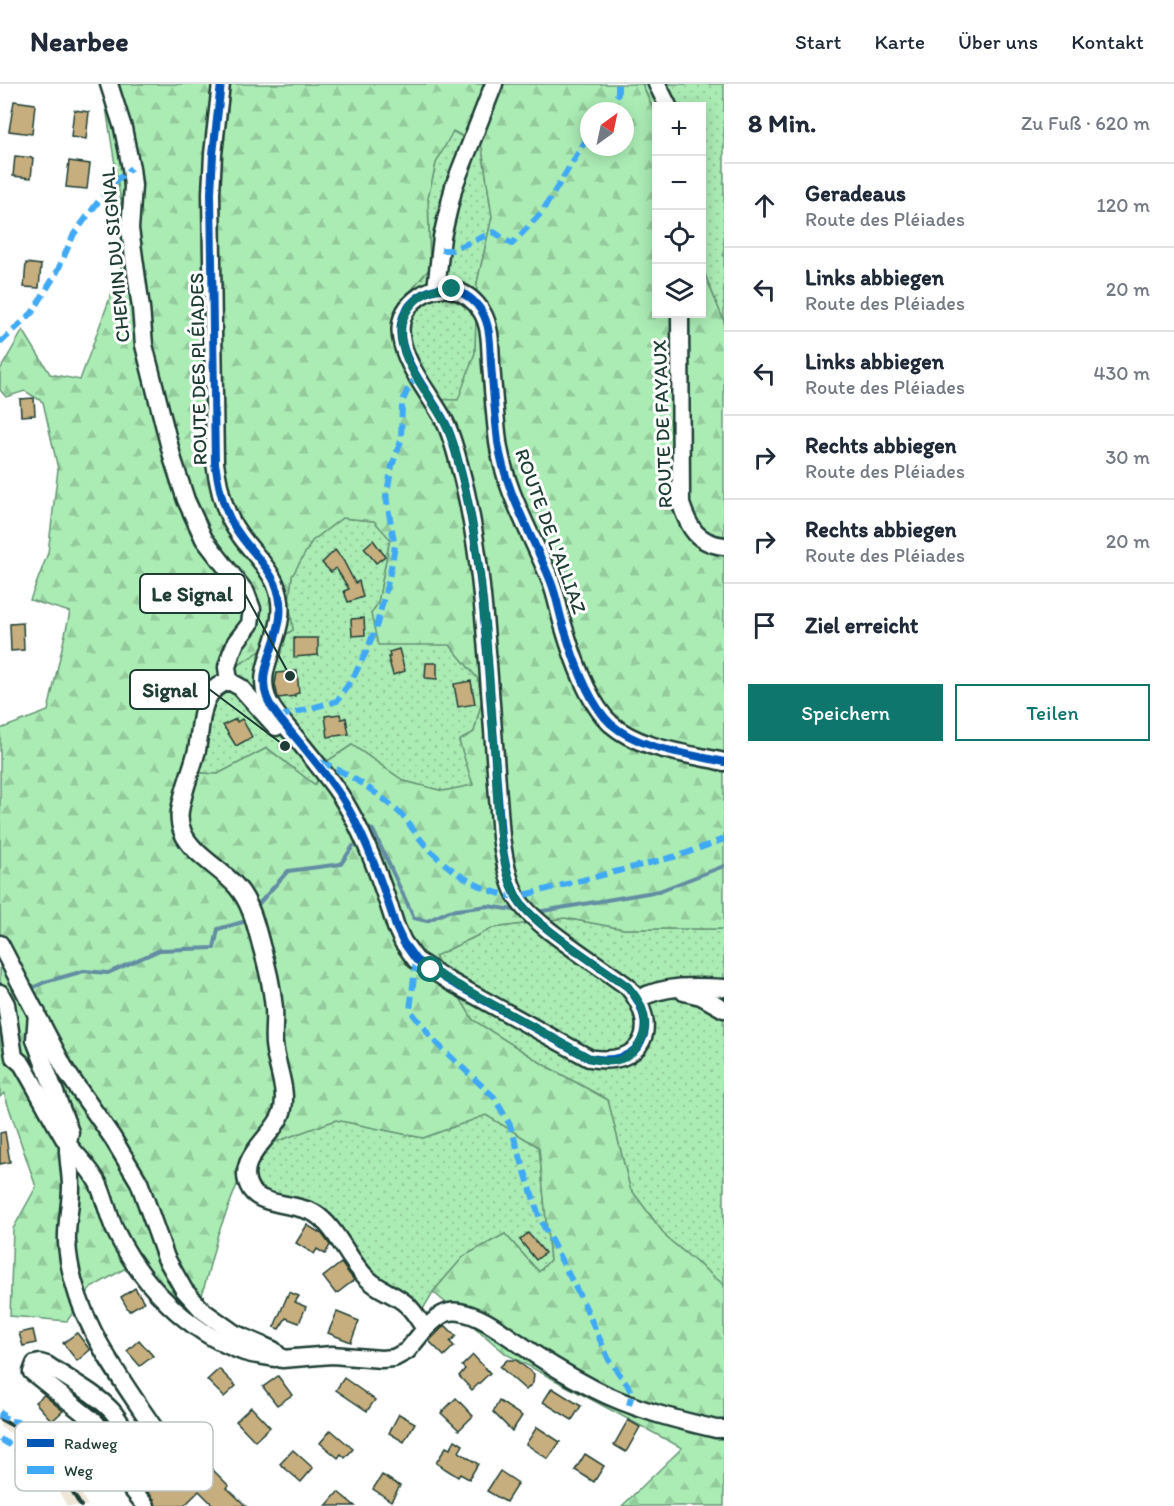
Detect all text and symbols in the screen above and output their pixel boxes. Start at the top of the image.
text: Nearbee [30,24,129,58]
text: Start [795,29,841,54]
text: Karte [874,29,925,54]
text: Über uns [958,29,1038,54]
text: Kontakt [1071,29,1144,54]
north arrow [580,102,634,156]
map controls [652,102,706,318]
button: + [652,102,706,156]
text: 8 Min. [748,107,816,139]
text: Zu Fuß · 620 m [1021,111,1150,135]
button: − [652,156,706,210]
street label: CHEMIN DU SIGNAL [95,166,135,344]
text: Geradeaus [805,180,906,207]
icon: ahead [748,189,781,222]
text: 120 m [1097,193,1150,217]
text: Route des Pléiades [805,207,965,231]
button: locate [652,210,706,264]
button: layers [652,264,706,318]
text: Links abbiegen [805,264,944,291]
street label: ROUTE DES PLÉIADES [184,272,212,466]
icon: left [748,273,781,306]
route end [438,275,464,301]
text: 20 m [1106,277,1150,301]
text: Route des Pléiades [805,291,965,315]
street label: ROUTE DE FAYAUX [647,339,677,509]
text: Links abbiegen [805,348,944,375]
icon: left [748,357,781,390]
text: 430 m [1093,361,1150,385]
text: Route des Pléiades [805,375,965,399]
text: Rechts abbiegen [805,432,957,459]
icon: right [748,441,781,474]
street label: ROUTE DE L'ALLIAZ [510,445,592,617]
text: 30 m [1105,445,1150,469]
text: Route des Pléiades [805,459,965,483]
text: Rechts abbiegen [805,516,957,543]
icon: right [748,525,781,558]
text: 20 m [1106,529,1150,553]
text: Route des Pléiades [805,543,965,567]
callout: Le Signal [140,574,245,613]
text: Le Signal [151,581,234,607]
icon: arrive [748,609,781,642]
text: Ziel erreicht [805,612,918,639]
callout: Signal [130,670,209,709]
text: Signal [142,677,199,703]
button: Speichern [748,684,943,741]
button: Teilen [955,684,1150,741]
route start [417,956,443,982]
legend [15,1422,213,1491]
text: Radweg [64,1434,118,1453]
text: Weg [64,1461,94,1480]

